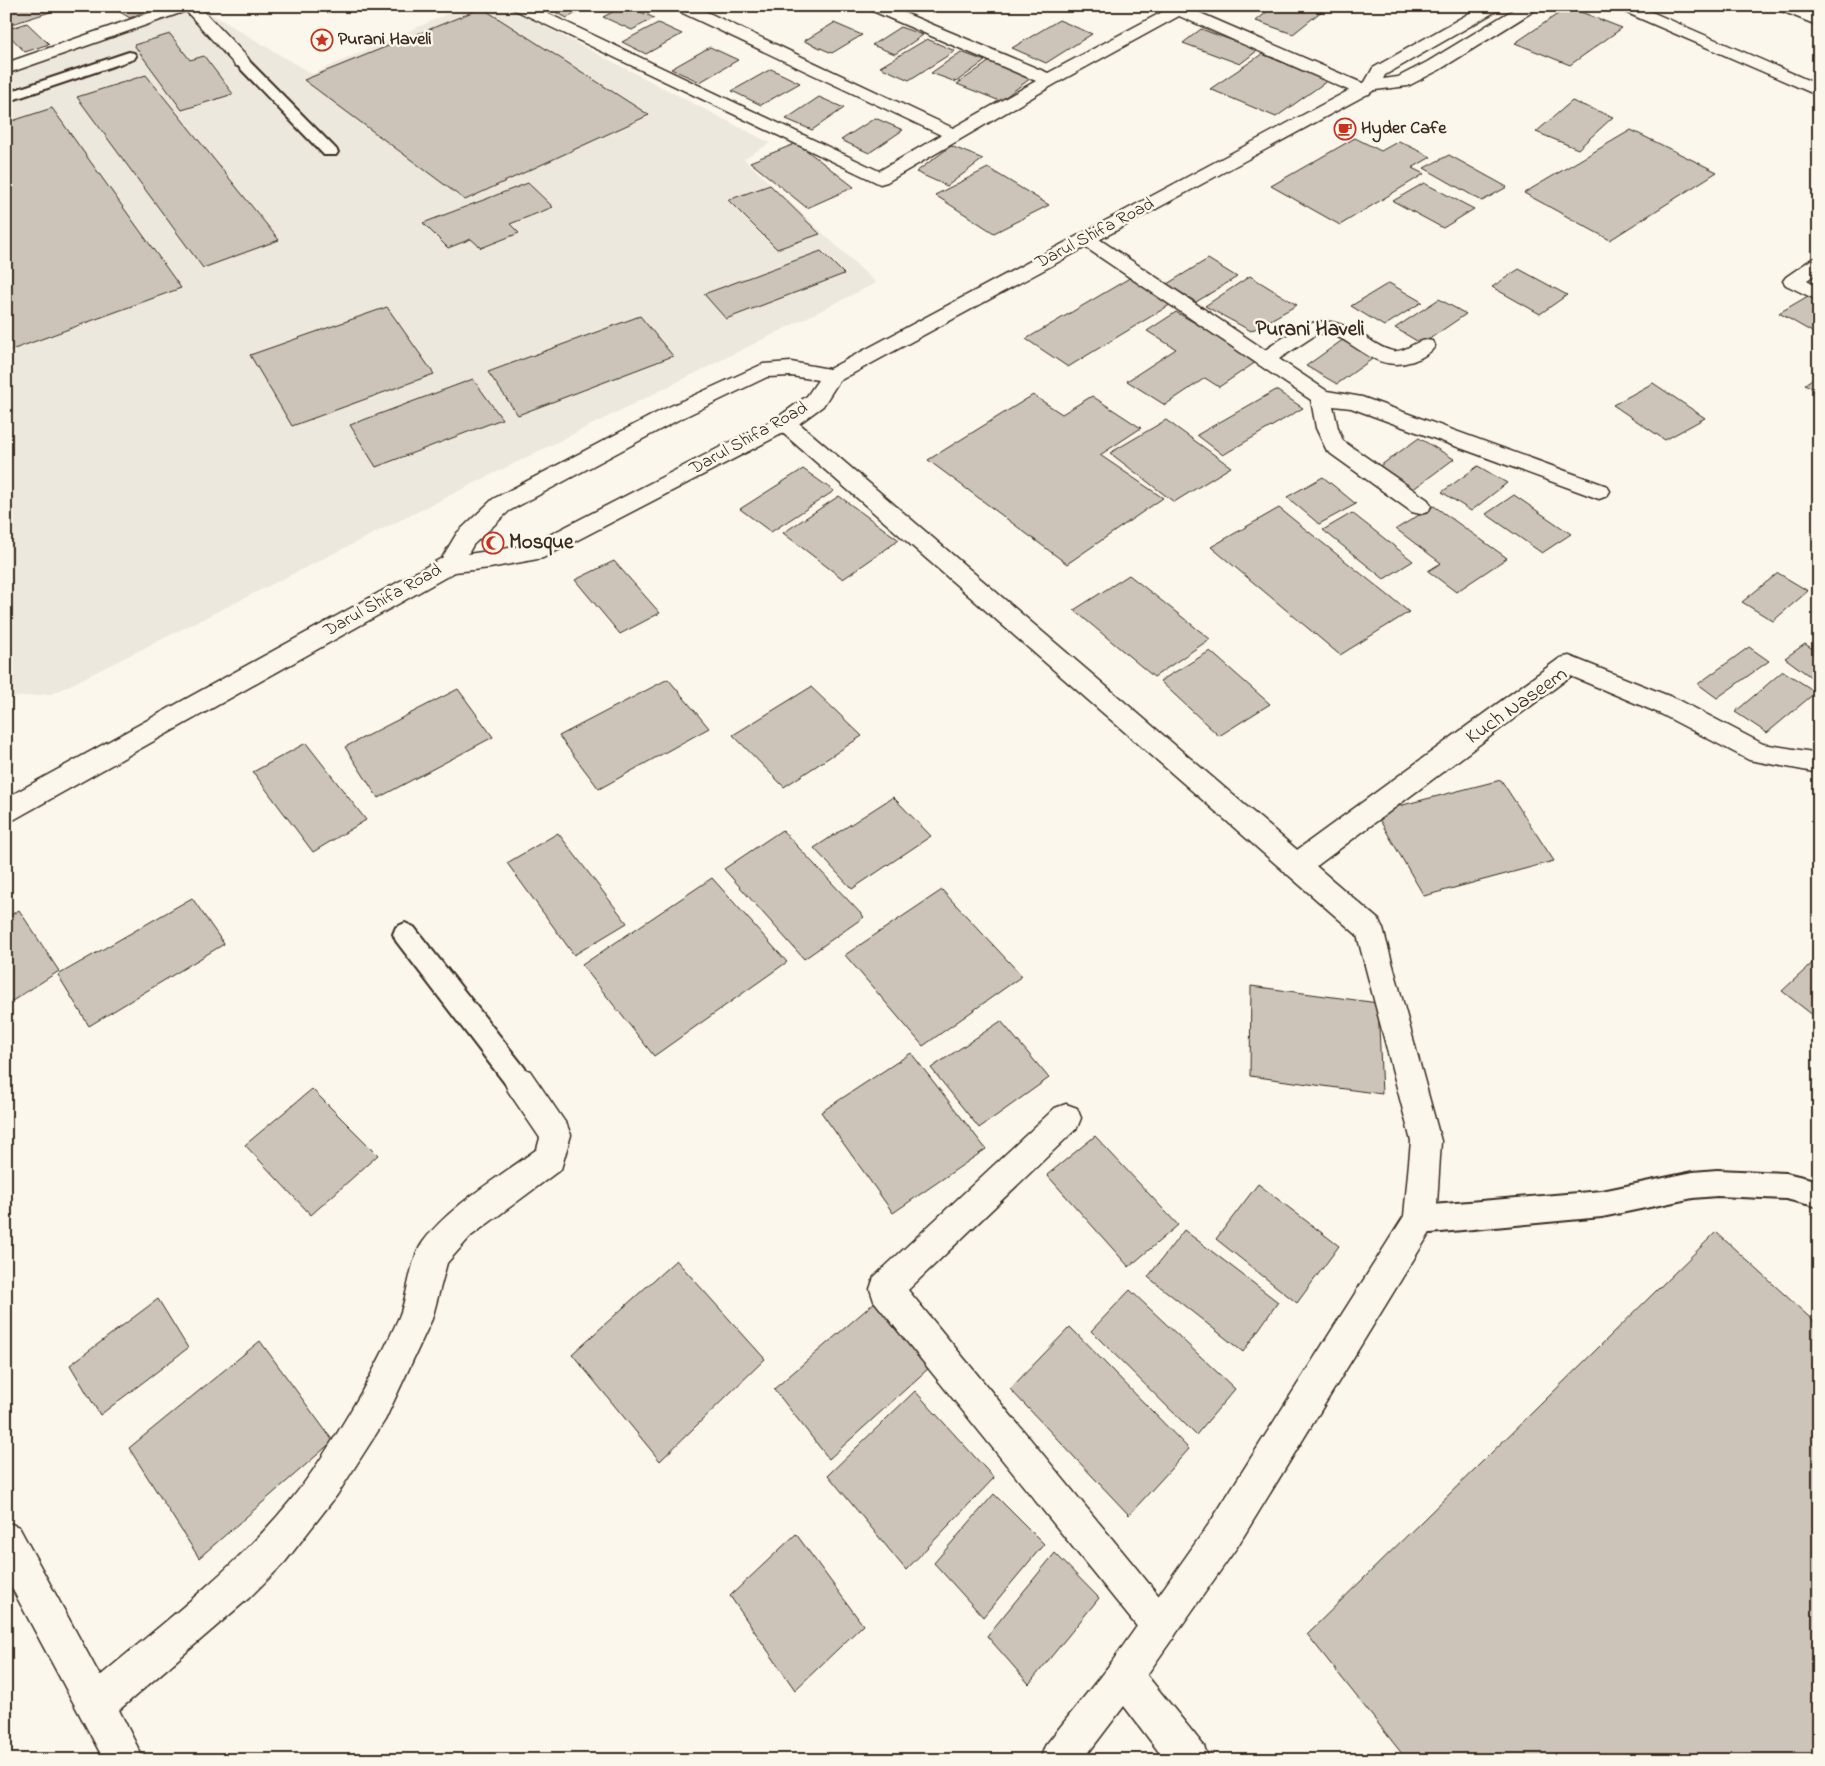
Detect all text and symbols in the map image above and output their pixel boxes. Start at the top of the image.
place label: Purani Haveli [338,27,432,53]
place icon: Purani Haveli [310,28,334,52]
place label: Hyder Cafe [1361,116,1447,143]
cafe icon: Hyder Cafe [1333,117,1357,141]
street label: Darul Shifa Road [1030,192,1159,277]
district label: Purani Haveli [1255,315,1365,345]
street label: Darul Shifa Road [684,396,813,483]
place label: Mosque [509,528,574,558]
mosque icon: Mosque [481,531,505,555]
street label: Darul Shifa Road [318,558,447,645]
street label: Kuch Naseem [1460,660,1574,752]

